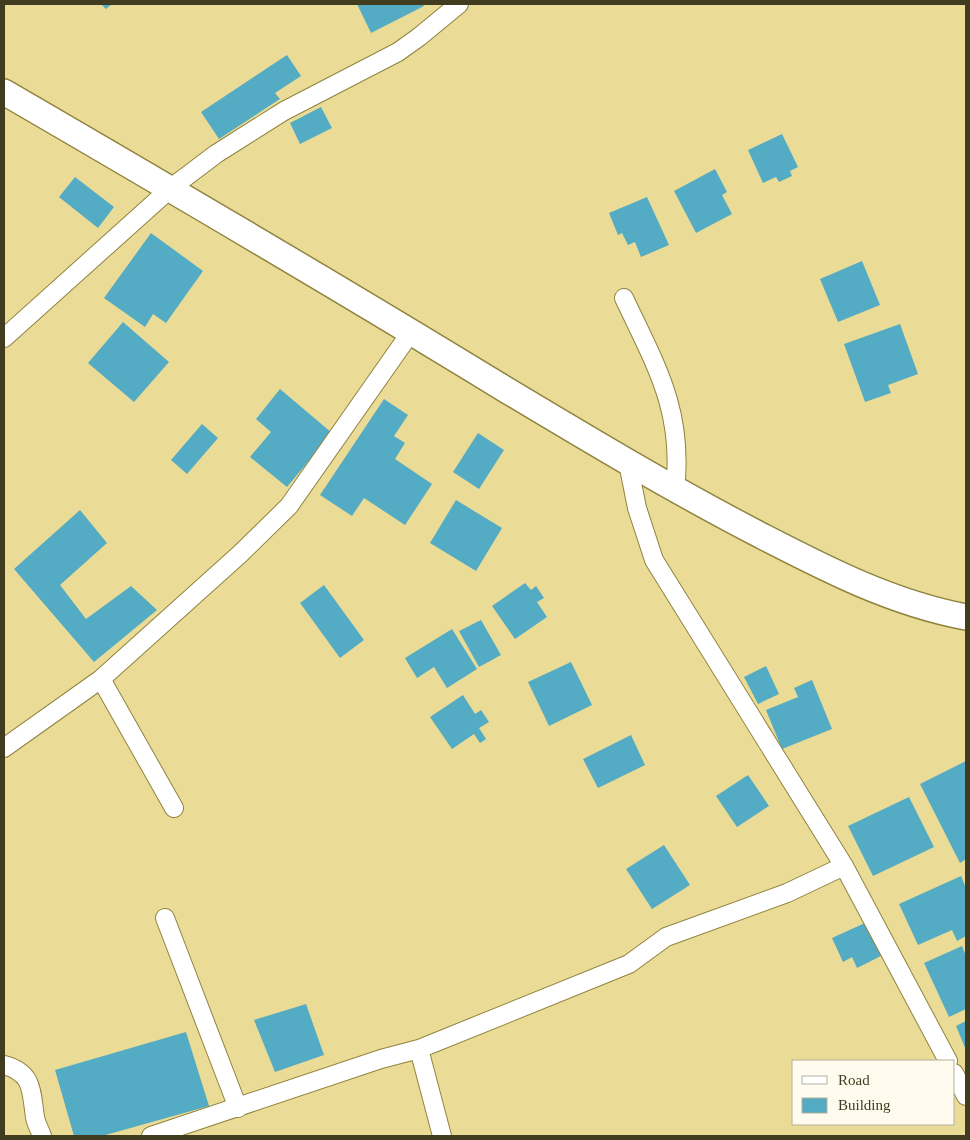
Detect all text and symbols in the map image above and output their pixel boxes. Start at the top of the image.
legend [792,1060,955,1125]
text: Road [838,1072,870,1088]
text: Building [838,1097,891,1113]

